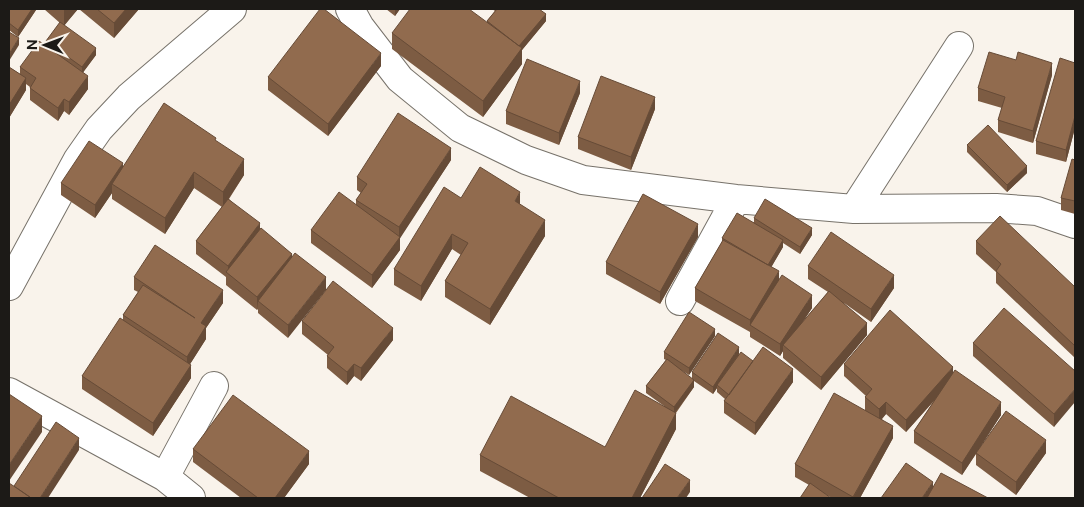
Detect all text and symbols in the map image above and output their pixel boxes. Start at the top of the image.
north arrow [20,20,70,70]
text: N [24,39,40,50]

